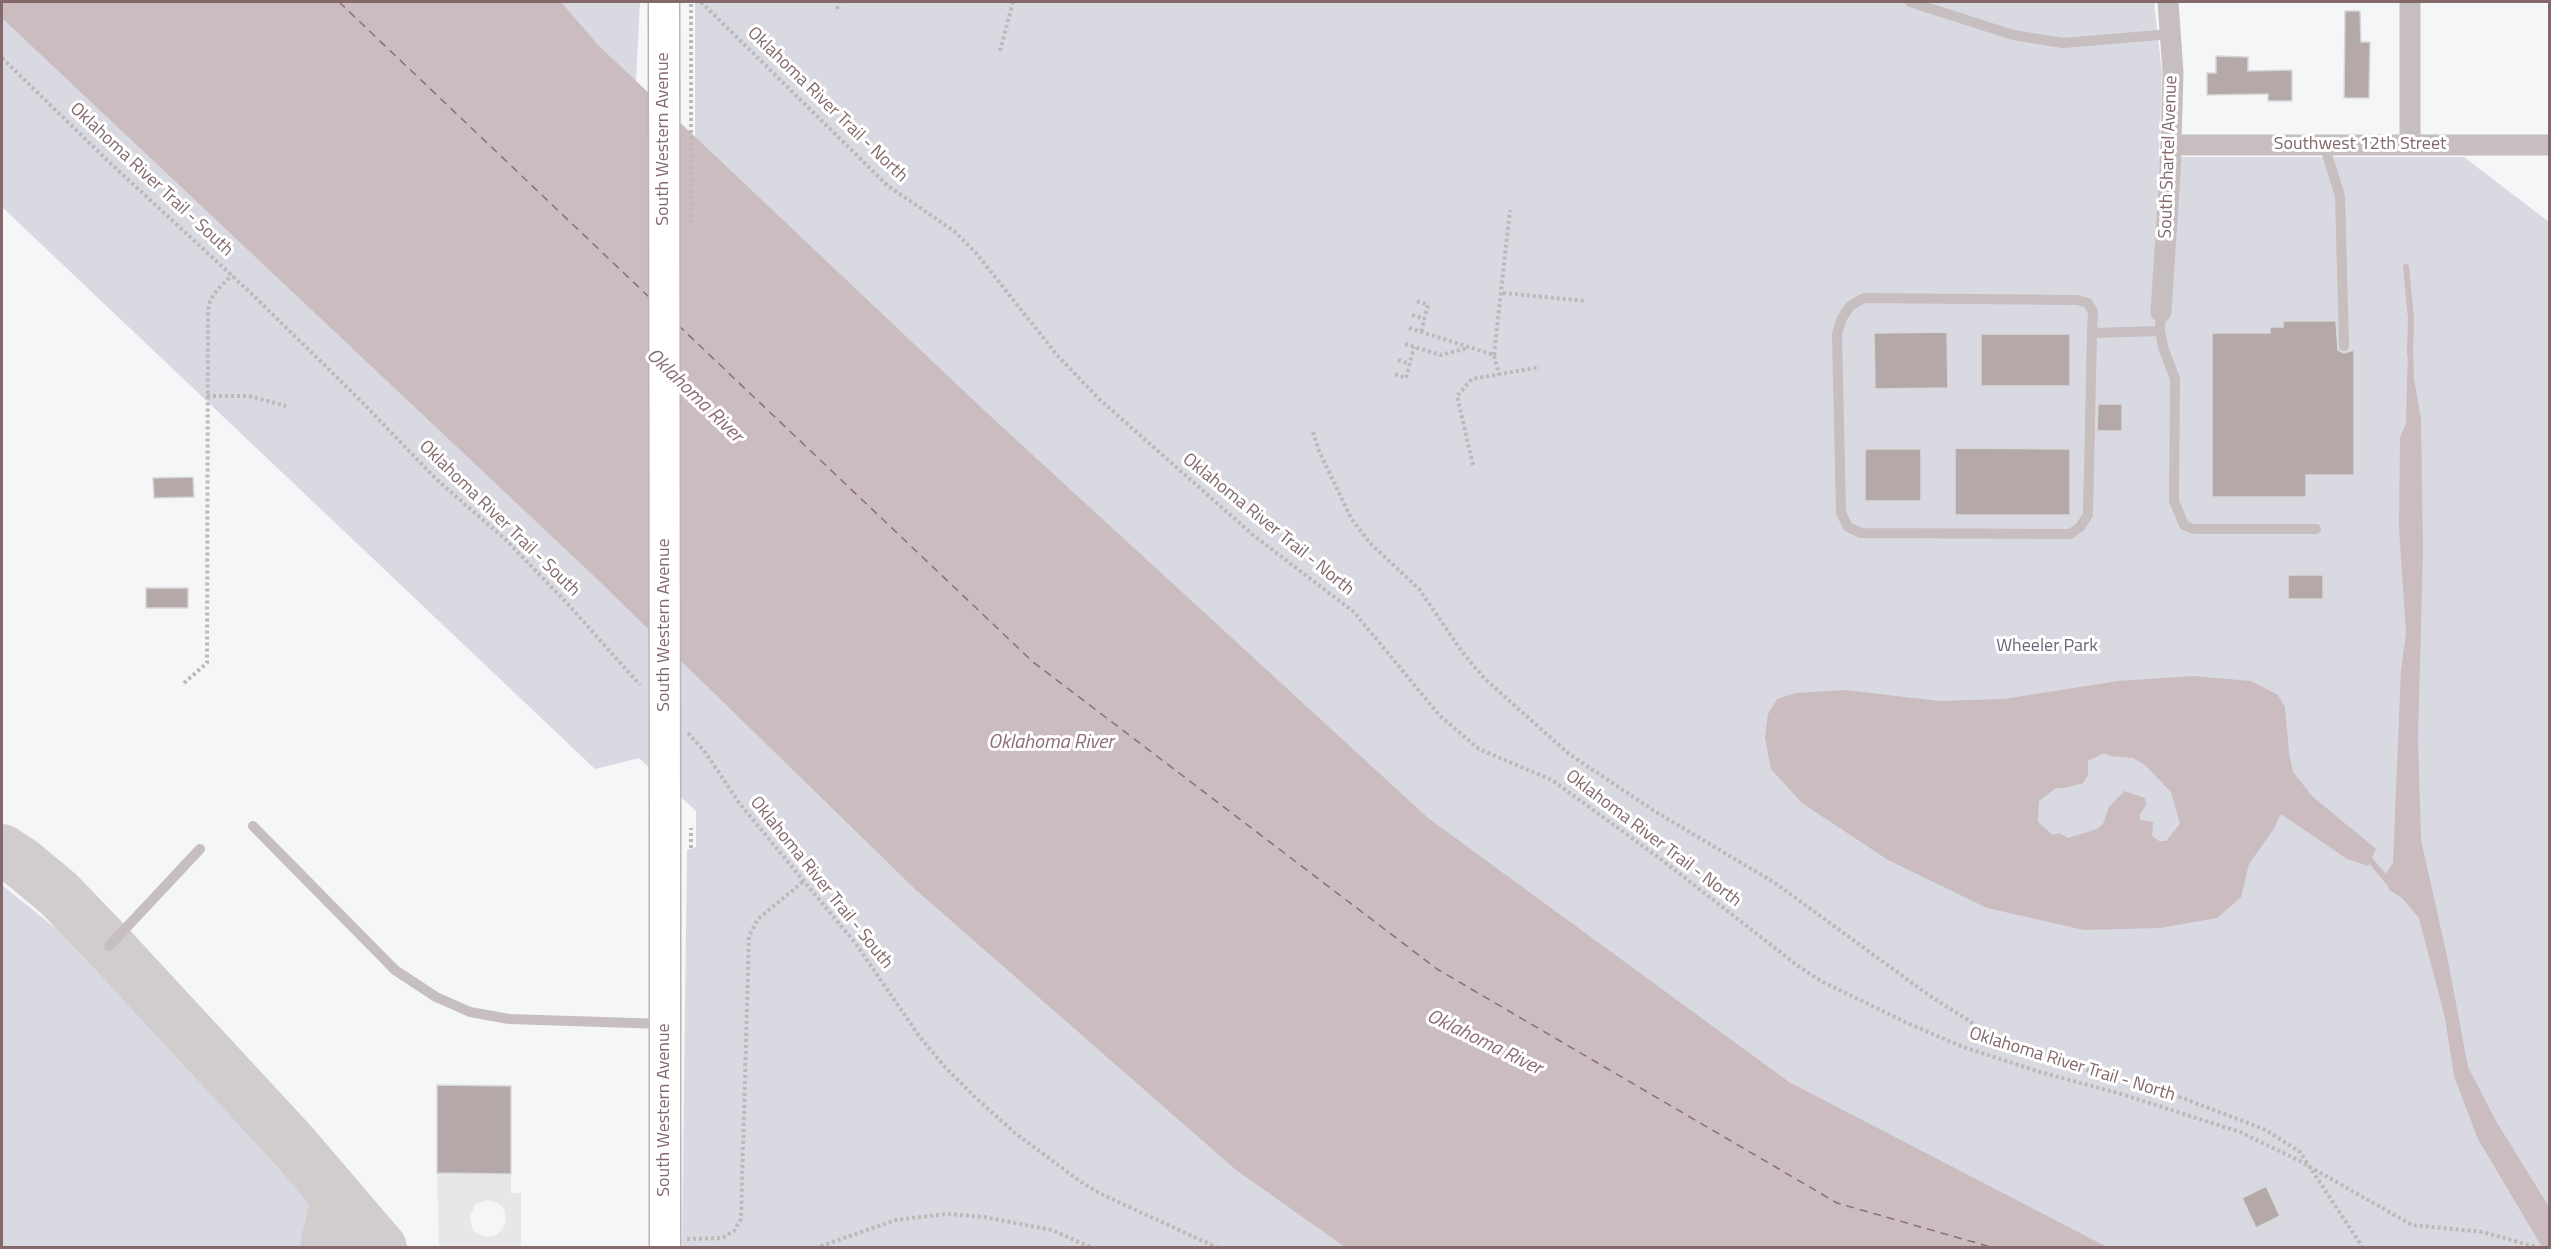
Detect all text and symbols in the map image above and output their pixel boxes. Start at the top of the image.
street label: Oklahoma River Trail - North [742,23,912,187]
street label: South Western Avenue [653,52,675,226]
street label: South Shartel Avenue [2155,75,2183,239]
street label: Oklahoma River Trail - South [65,99,237,261]
street label: Southwest 12th Street [2274,134,2446,156]
water label: Oklahoma River [641,344,747,448]
street label: Oklahoma River Trail - South [414,436,584,602]
street label: Oklahoma River Trail - North [1178,449,1358,601]
street label: South Western Avenue [654,538,676,712]
park label: Wheeler Park [1996,636,2098,658]
water label: Oklahoma River [988,731,1114,755]
street label: Oklahoma River Trail - North [1561,766,1745,912]
street label: Oklahoma River Trail - South [745,792,897,974]
water label: Oklahoma River [1422,1005,1546,1081]
street label: South Western Avenue [654,1023,676,1197]
street label: Oklahoma River Trail - North [1966,1023,2178,1107]

